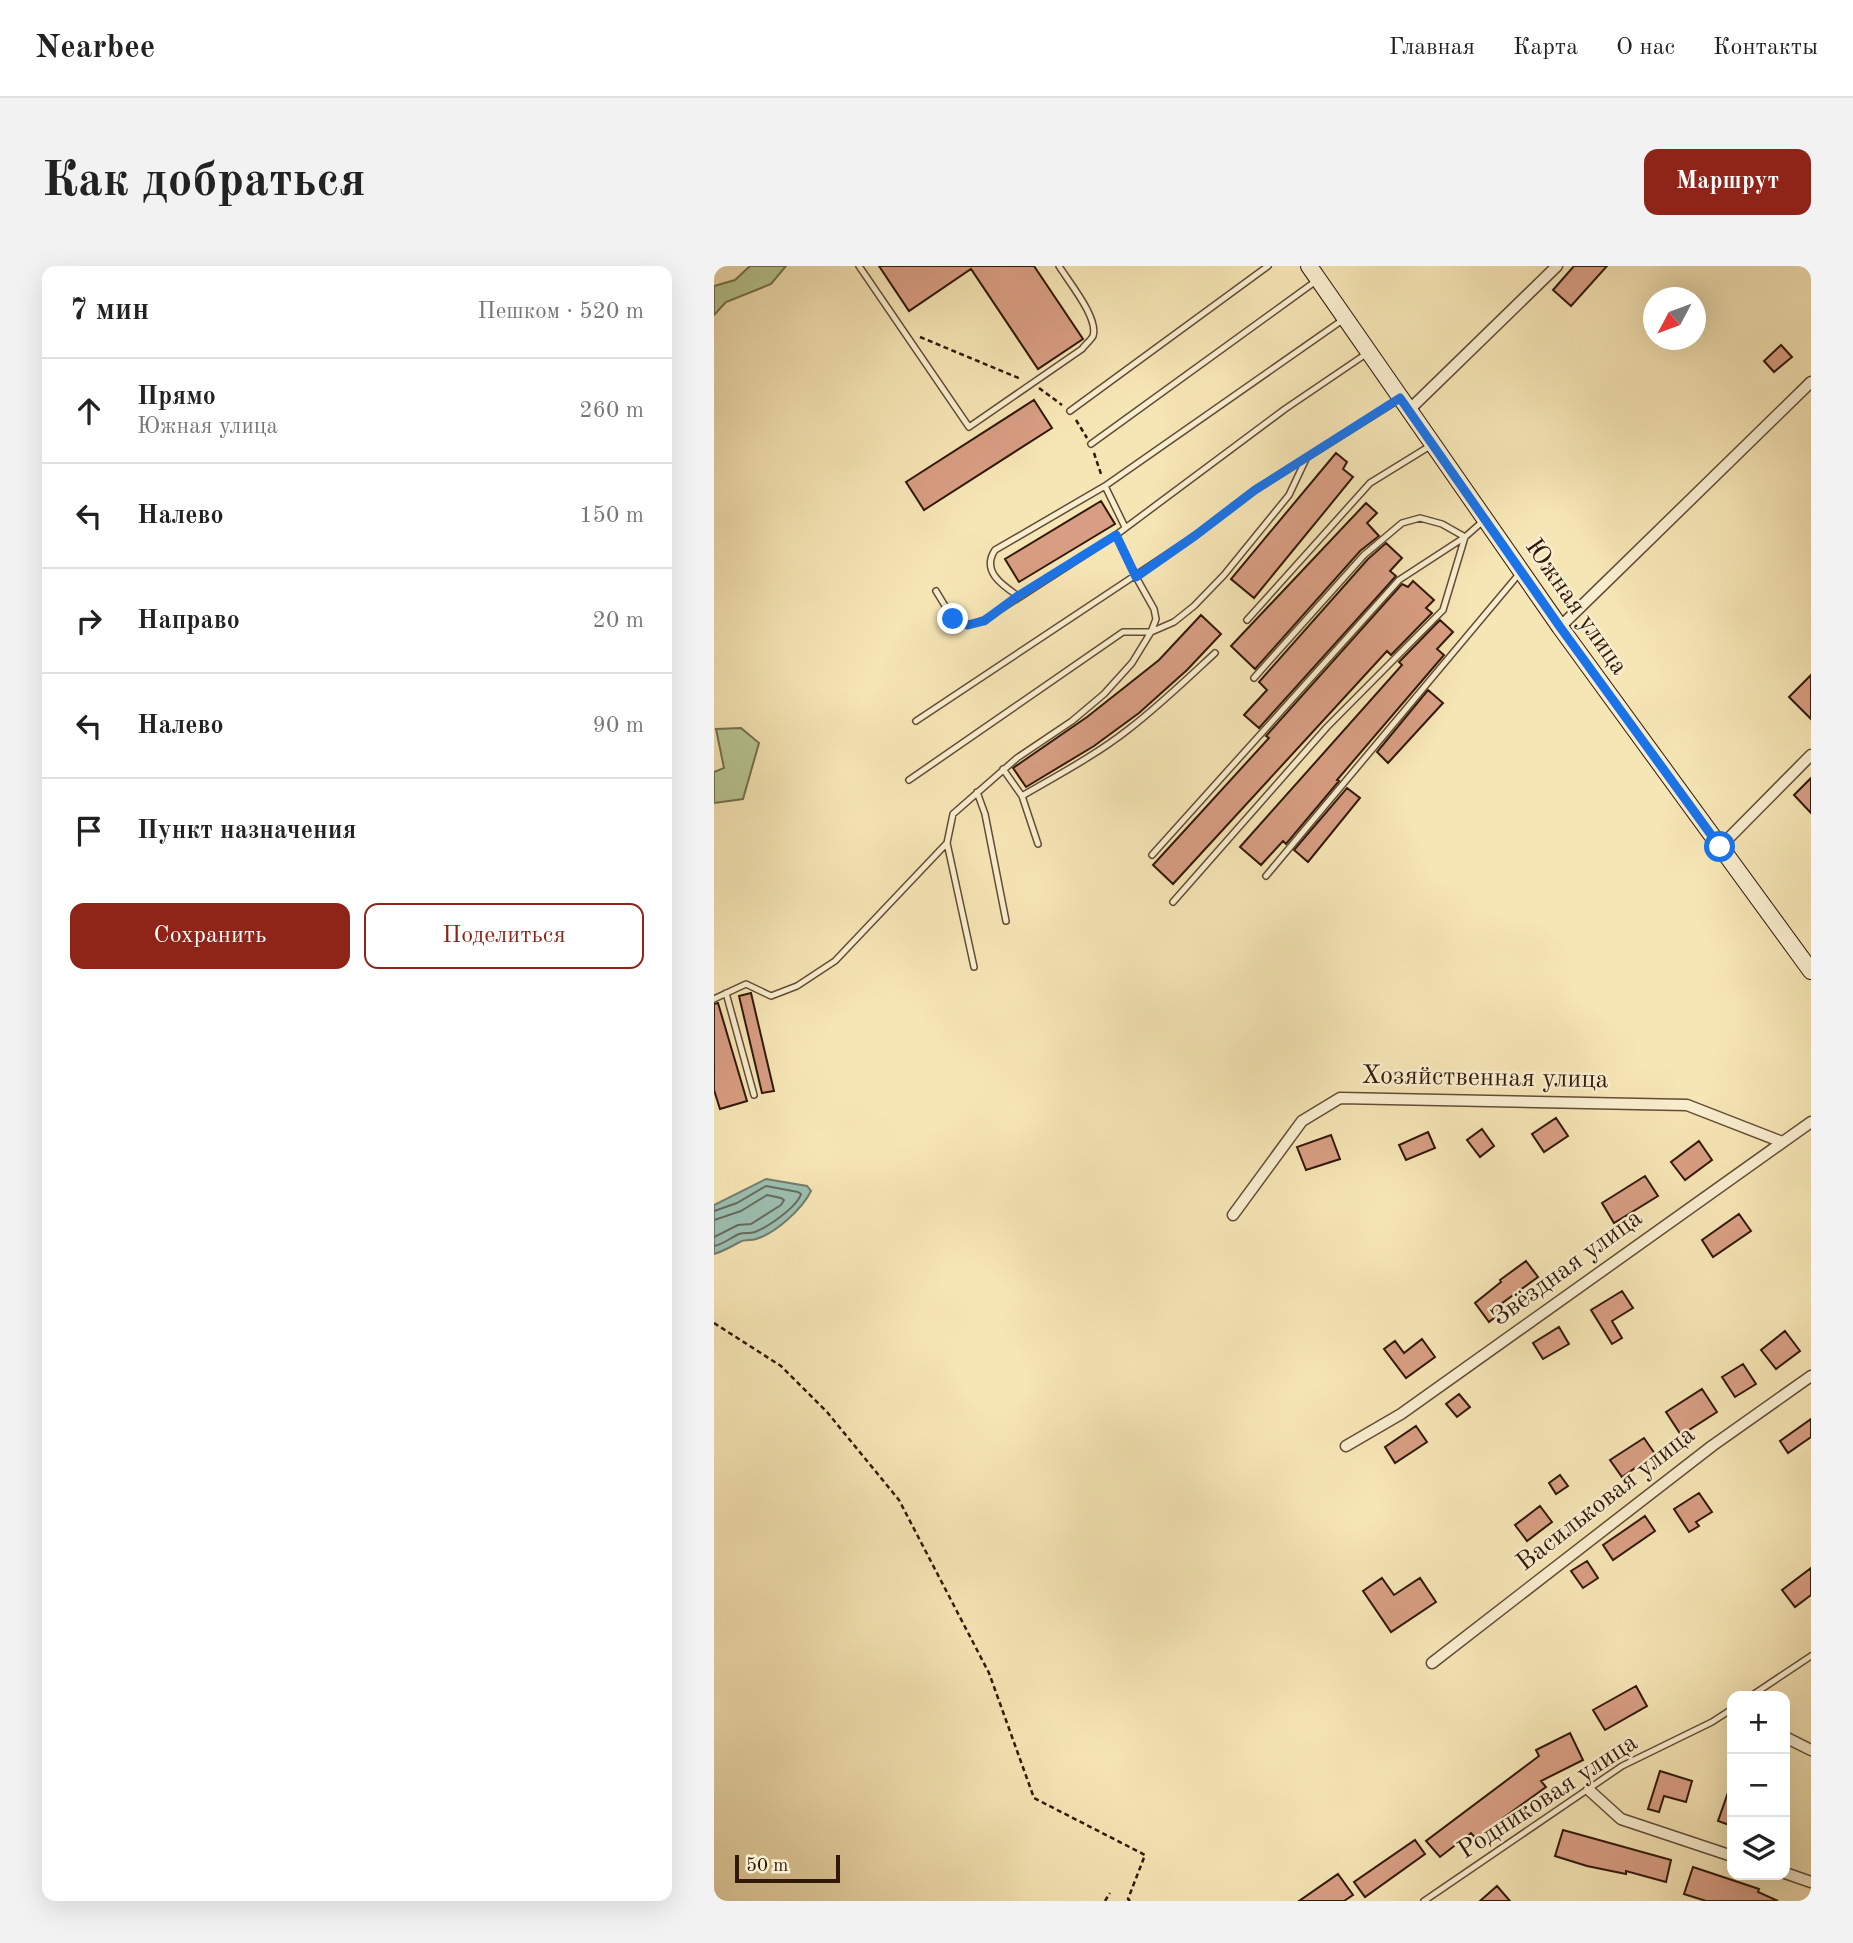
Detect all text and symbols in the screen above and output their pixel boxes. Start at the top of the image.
text: Nearbee [35,32,155,65]
text: Главная [1389,36,1475,60]
text: Карта [1513,36,1578,60]
text: О нас [1616,36,1675,60]
text: Контакты [1713,36,1818,60]
button: Маршрут [1644,149,1811,215]
text: Как добраться [42,158,366,207]
north arrow [1643,287,1706,350]
text: 7 мин [70,296,149,326]
text: Пешком · 520 m [478,300,644,323]
text: Прямо [137,384,216,410]
icon: ahead [70,392,108,430]
text: 260 m [579,399,644,422]
text: Южная улица [137,415,278,438]
icon: left [70,497,108,535]
text: Налево [137,503,224,529]
text: 150 m [579,504,644,527]
street label: Южная улица [1520,534,1632,680]
icon: right [70,602,108,640]
route end [937,603,968,634]
text: Направо [137,608,240,634]
text: 20 m [593,609,644,632]
icon: left [70,707,108,745]
text: Налево [137,713,224,739]
text: 90 m [593,714,644,737]
icon: arrive [70,812,108,850]
text: Пункт назначения [137,818,356,844]
route start [1704,831,1735,862]
button: Сохранить [70,903,350,969]
button: Поделиться [364,903,644,969]
street label: Хозяйственная улица [1361,1063,1609,1093]
street label: Звёздная улица [1487,1205,1647,1331]
street label: Васильковая улица [1512,1421,1700,1577]
map controls [1727,1691,1790,1880]
button: + [1727,1691,1790,1754]
street label: Родниковая улица [1454,1729,1642,1865]
button: − [1727,1754,1790,1817]
button: layers [1727,1817,1790,1880]
scale bar [735,1852,840,1884]
text: 50 m [746,1857,788,1876]

